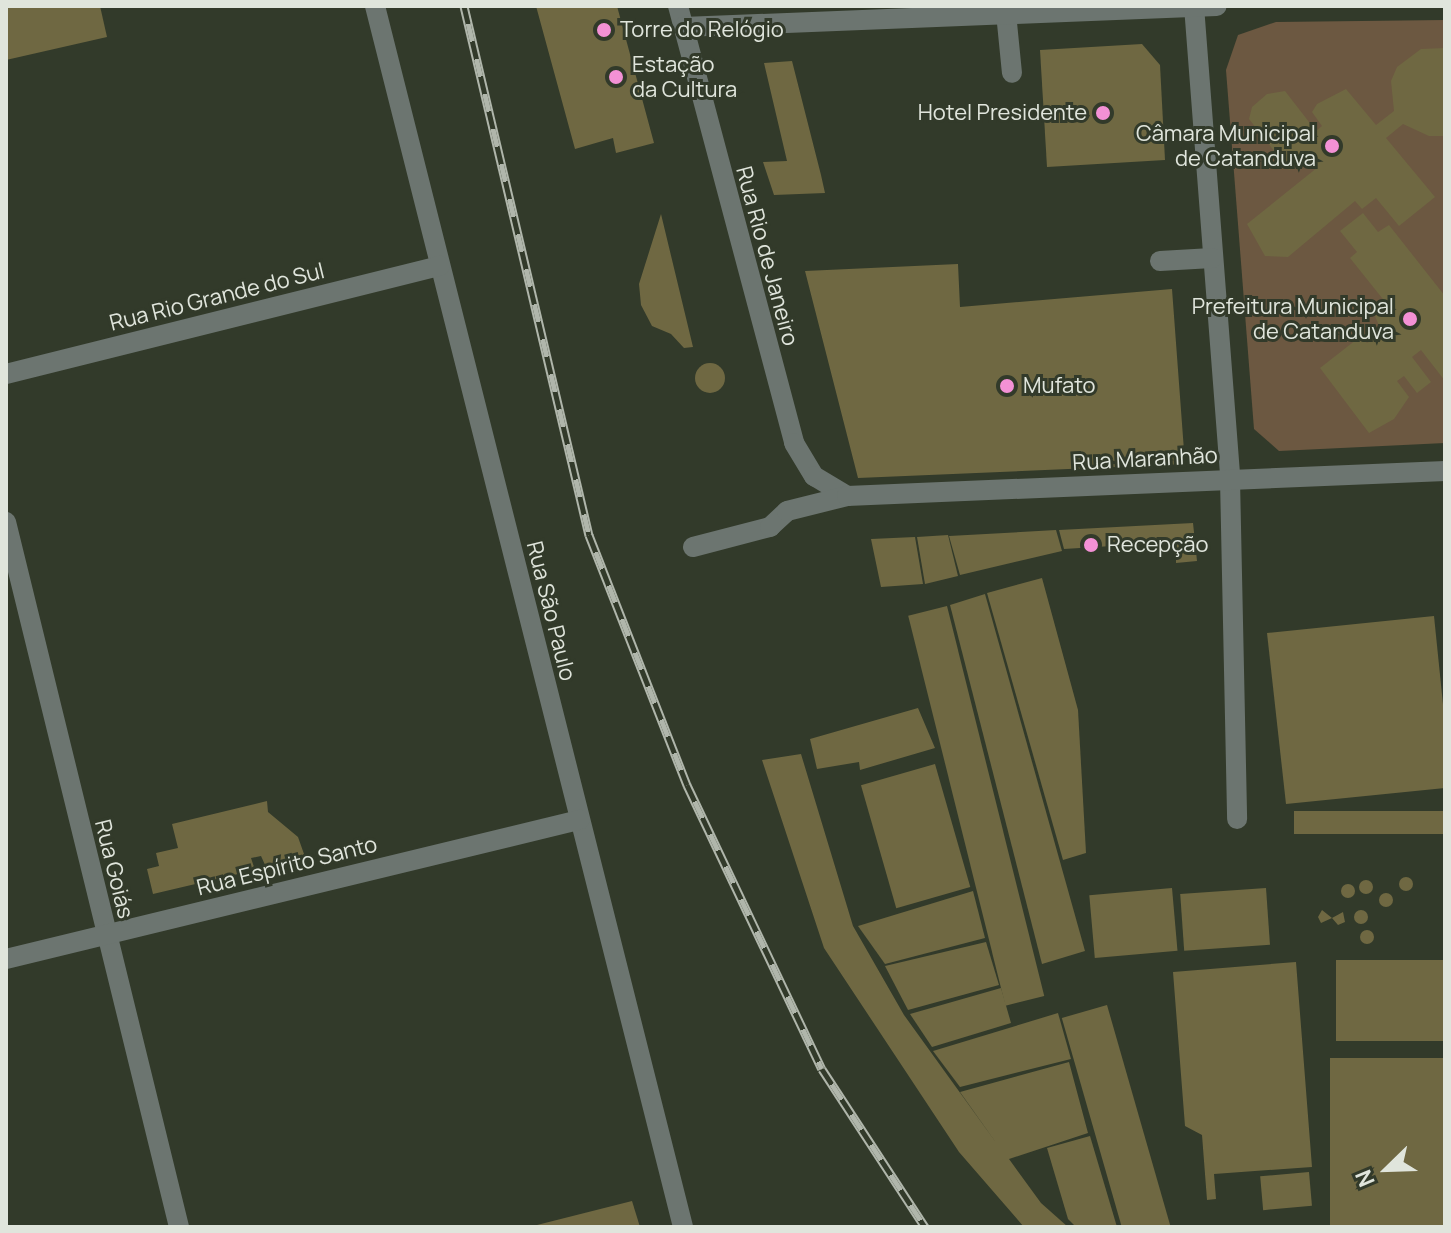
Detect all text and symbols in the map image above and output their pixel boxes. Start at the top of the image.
place label: Torre do Relógio [620,17,784,43]
marker: Torre do Relógio [595,21,613,39]
place label: Estação da Cultura [632,51,737,102]
marker: Estação da Cultura [607,68,625,86]
place label: Hotel Presidente [918,100,1087,126]
marker: Hotel Presidente [1094,104,1112,122]
place label: Câmara Municipal de Catanduva [1136,120,1316,172]
marker: Câmara Municipal de Catanduva [1323,137,1341,155]
street label: Rua Rio de Janeiro [730,164,804,348]
street label: Rua Rio Grande do Sul [107,257,327,337]
place label: Prefeitura Municipal de Catanduva [1192,293,1394,344]
marker: Prefeitura Municipal de Catanduva [1401,310,1419,328]
place label: Mufato [1023,373,1096,399]
marker: Mufato [998,377,1016,395]
street label: Rua Maranhão [1072,442,1218,476]
place label: Recepção [1107,532,1208,558]
marker: Recepção [1082,536,1100,554]
street label: Rua São Paulo [521,538,581,684]
street label: Rua Goiás [89,817,139,921]
street label: Rua Espírito Santo [194,831,380,901]
north arrow [1347,1129,1427,1209]
text: N [1348,1165,1382,1192]

